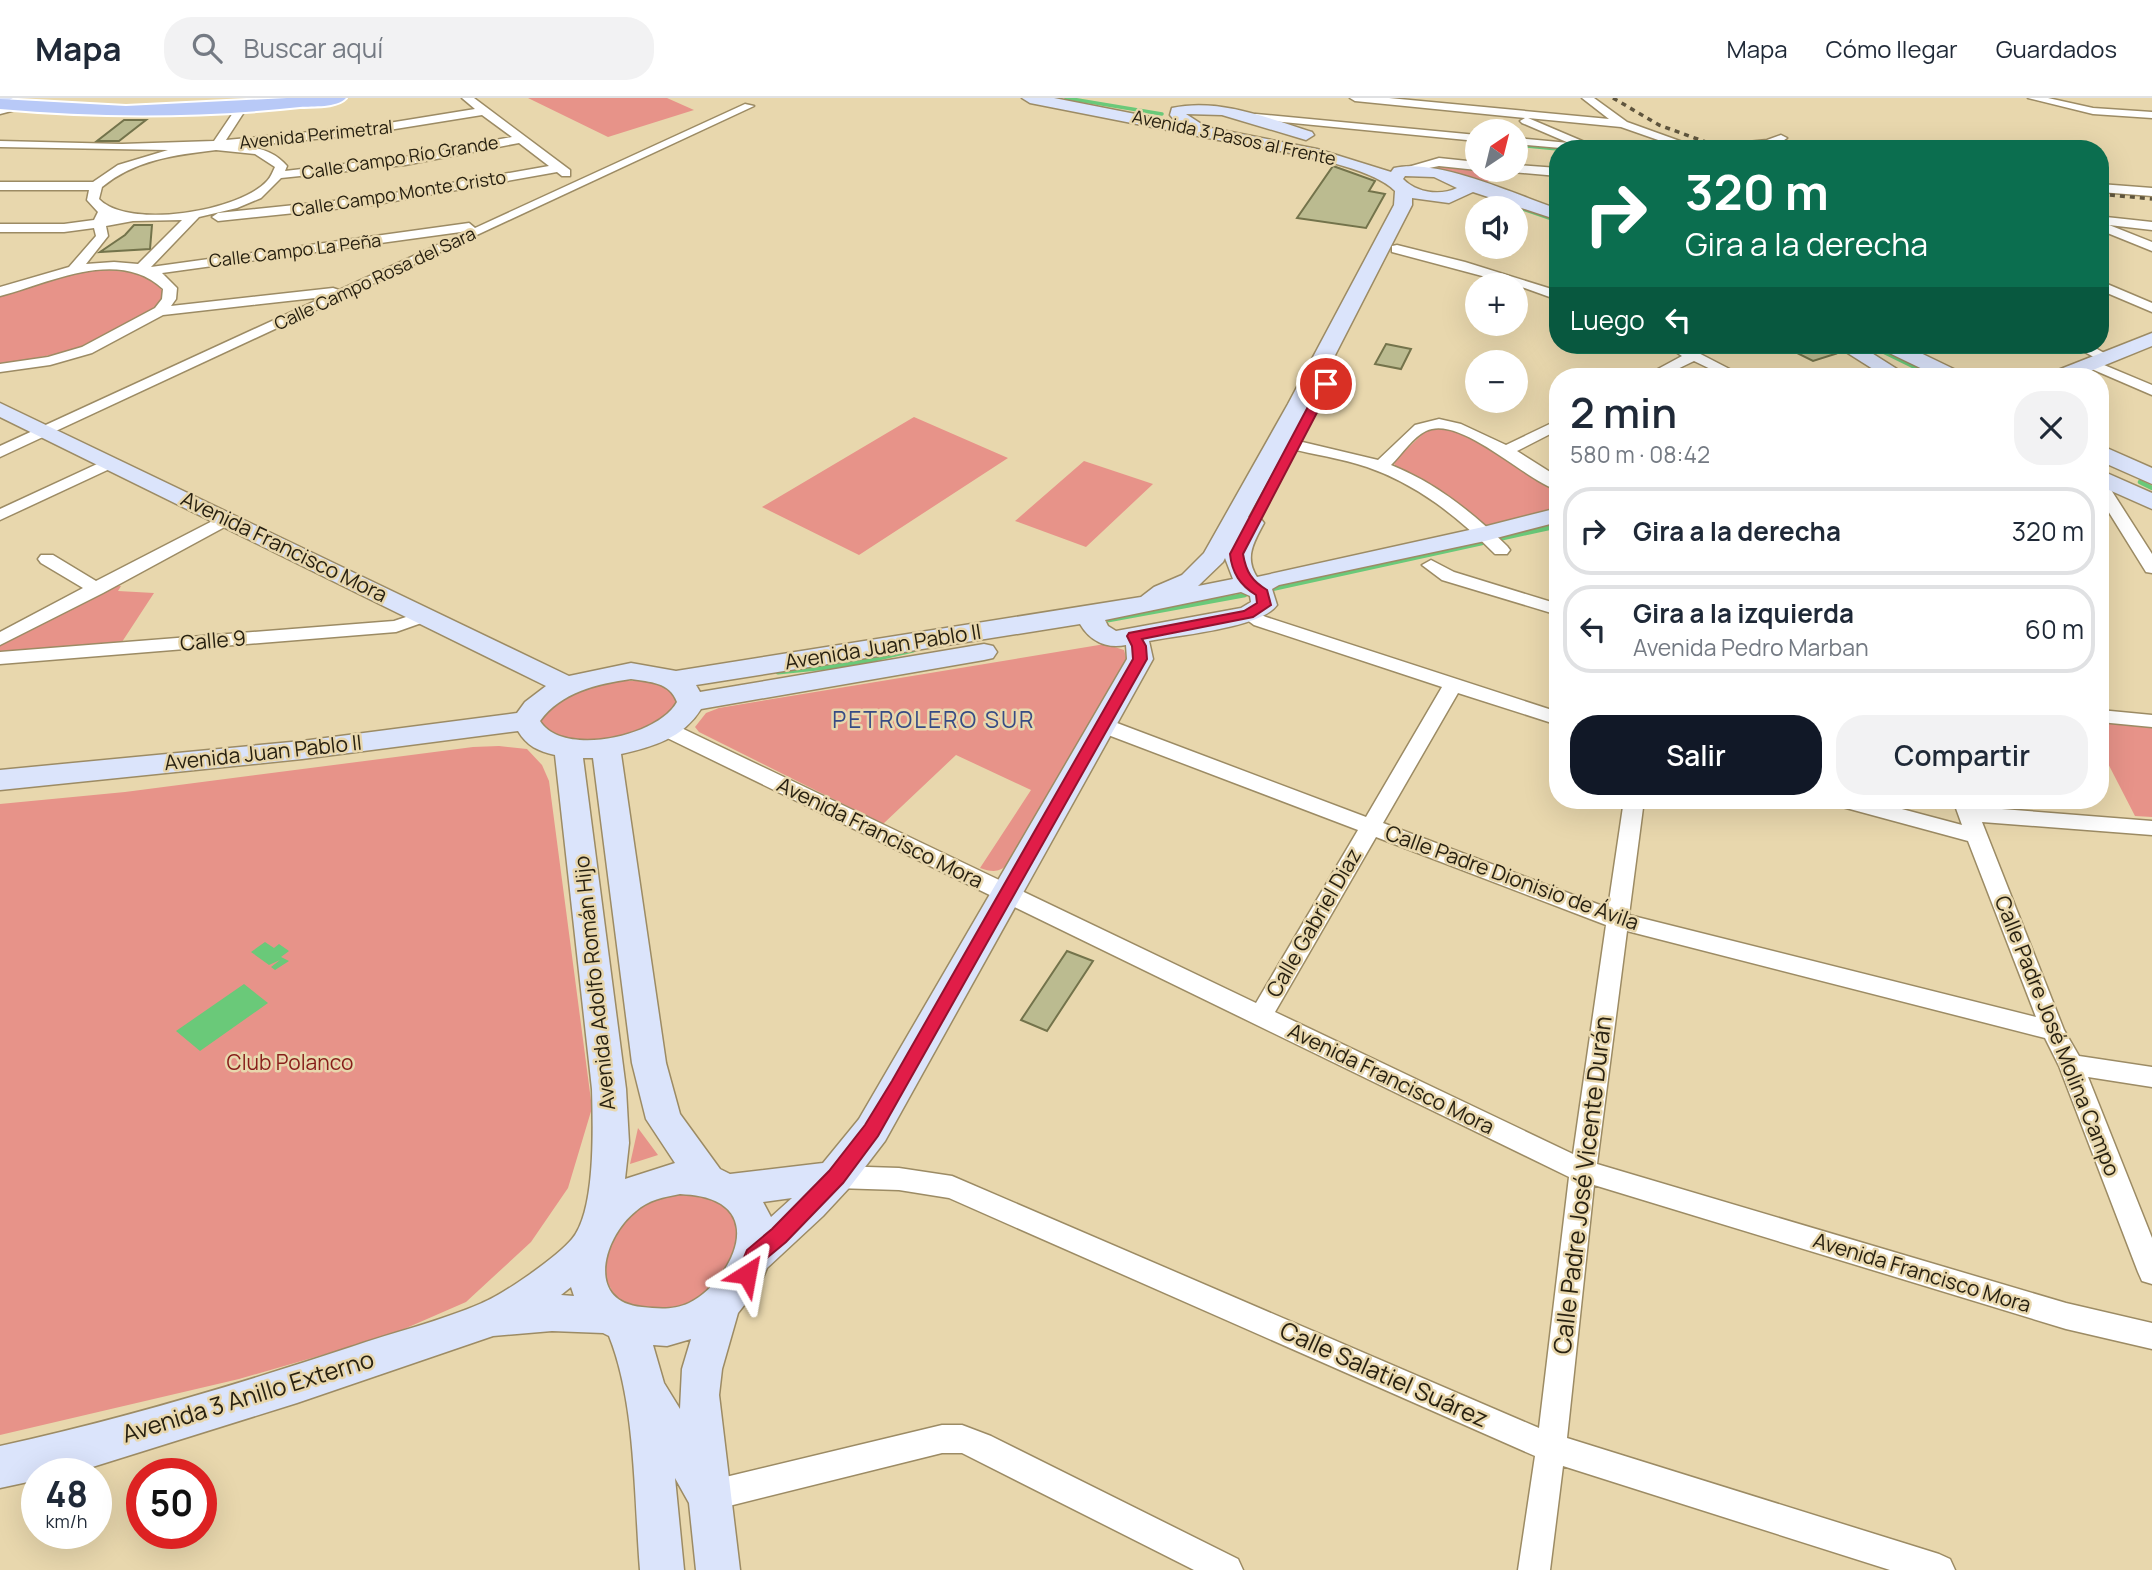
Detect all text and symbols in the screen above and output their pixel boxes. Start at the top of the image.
search box [164,17,654,80]
text: Mapa [35,26,122,71]
icon: search [188,29,226,67]
text: Buscar aquí [244,30,383,66]
text: Mapa [1727,32,1788,65]
text: Cómo llegar [1826,32,1958,65]
text: Guardados [1996,32,2117,65]
street label: Avenida 3 Pasos al Frente [1130,104,1338,170]
street label: Avenida Perimetral [238,114,394,154]
north arrow [1465,119,1528,182]
map controls [1465,119,1528,413]
street label: Calle Campo Río Grande [300,130,500,184]
text: 320 m [1685,158,1829,225]
street label: Calle Campo Monte Cristo [290,164,508,222]
icon: right [1570,168,1661,259]
button: sound [1465,196,1528,259]
street label: Calle Campo Rosa del Sara [270,221,479,335]
text: Gira a la derecha [1685,222,1928,266]
street label: Calle Campo La Peña [207,228,382,272]
button: + [1465,273,1528,336]
icon: left [1659,301,1697,339]
text: Luego [1570,302,1645,338]
button: − [1465,350,1528,413]
pin [1296,354,1356,414]
icon: arrive [1307,365,1345,403]
text: 2 min [1570,383,1677,441]
button: close [2014,391,2088,465]
text: 580 m · 08:42 [1570,438,1710,470]
street label: Avenida Francisco Mora [177,484,392,608]
icon: right [1574,512,1612,550]
text: Gira a la derecha [1633,513,1841,549]
text: 320 m [2012,513,2084,549]
text: Gira a la izquierda [1633,595,1854,631]
icon: left [1574,610,1612,648]
text: 60 m [2025,611,2084,647]
street label: Avenida Juan Pablo II [783,617,983,675]
street label: Calle 9 [179,623,247,657]
text: Avenida Pedro Marban [1633,631,1869,663]
district label: PETROLERO SUR [832,703,1036,735]
button: Salir [1570,715,1822,795]
button: Compartir [1836,715,2088,795]
street label: Avenida Juan Pablo II [163,728,363,776]
street label: Avenida Francisco Mora [773,770,988,894]
street label: Calle Padre Dionisio de Ávila [1382,818,1643,936]
street label: Calle Gabriel Diaz [1259,843,1367,1002]
street label: Avenida Adolfo Román Hijo [567,854,621,1112]
street label: Calle Padre José Molina Campo [1989,891,2127,1180]
street label: Calle Padre José Vicente Durán [1544,1014,1619,1356]
street label: Avenida Francisco Mora [1284,1016,1499,1140]
park label: Club Polanco [227,1048,353,1076]
street label: Avenida Francisco Mora [1810,1226,2035,1319]
position arrow [710,1237,784,1311]
street label: Calle Salatiel Suárez [1275,1313,1494,1434]
street label: Avenida 3 Anillo Externo [118,1342,378,1450]
speed limit sign: 50 [126,1458,217,1549]
text: 48 [45,1470,88,1518]
text: km/h [46,1509,87,1533]

